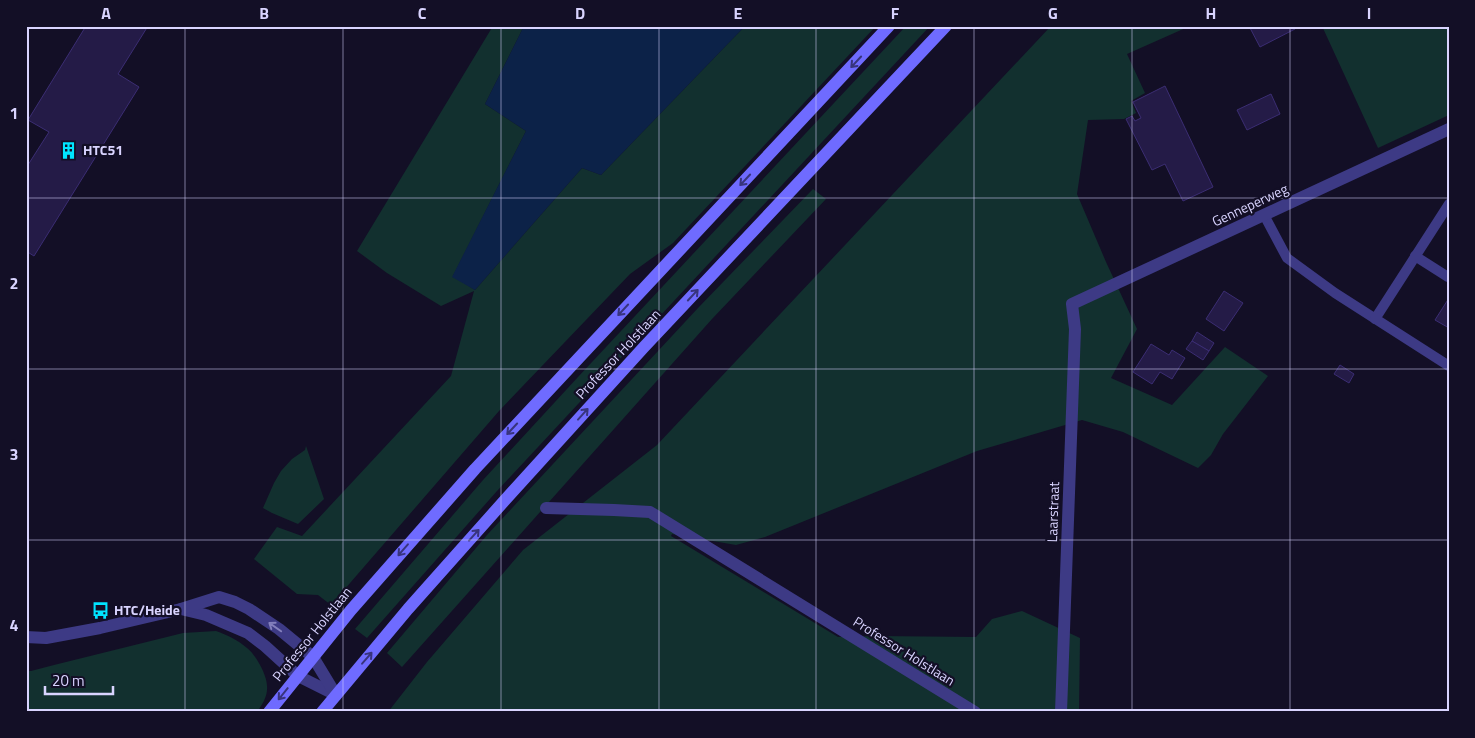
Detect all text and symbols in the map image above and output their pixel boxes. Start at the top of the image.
text: A [101,1,111,25]
text: B [259,1,269,25]
text: C [418,1,427,25]
text: D [575,1,585,25]
text: E [734,1,743,25]
text: F [891,1,900,25]
text: G [1048,1,1058,25]
text: H [1206,1,1216,25]
text: I [1367,1,1371,25]
one-way arrow [850,55,862,68]
text: 1 [10,101,18,125]
place label: HTC51 [83,139,123,160]
building icon: HTC51 [59,140,79,160]
one-way arrow [739,174,751,187]
street label: Genneperweg [1208,178,1291,231]
text: 2 [10,271,18,295]
one-way arrow [687,289,699,302]
street label: Professor Holstlaan [570,304,665,403]
one-way arrow [617,304,629,317]
one-way arrow [577,408,589,421]
one-way arrow [506,423,518,435]
text: 3 [10,442,18,466]
street label: Laarstraat [1041,481,1064,543]
one-way arrow [468,529,479,542]
one-way arrow [398,543,409,556]
street label: Professor Holstlaan [267,582,356,686]
place label: HTC/Heide [114,599,180,620]
bus stop icon: HTC/Heide [90,600,110,620]
street label: Professor Holstlaan [849,611,959,690]
text: 4 [10,613,19,637]
one-way arrow [268,622,282,632]
one-way arrow [362,651,373,664]
scale bar [45,663,112,695]
text: 20 m [52,669,85,692]
one-way arrow [278,687,289,700]

